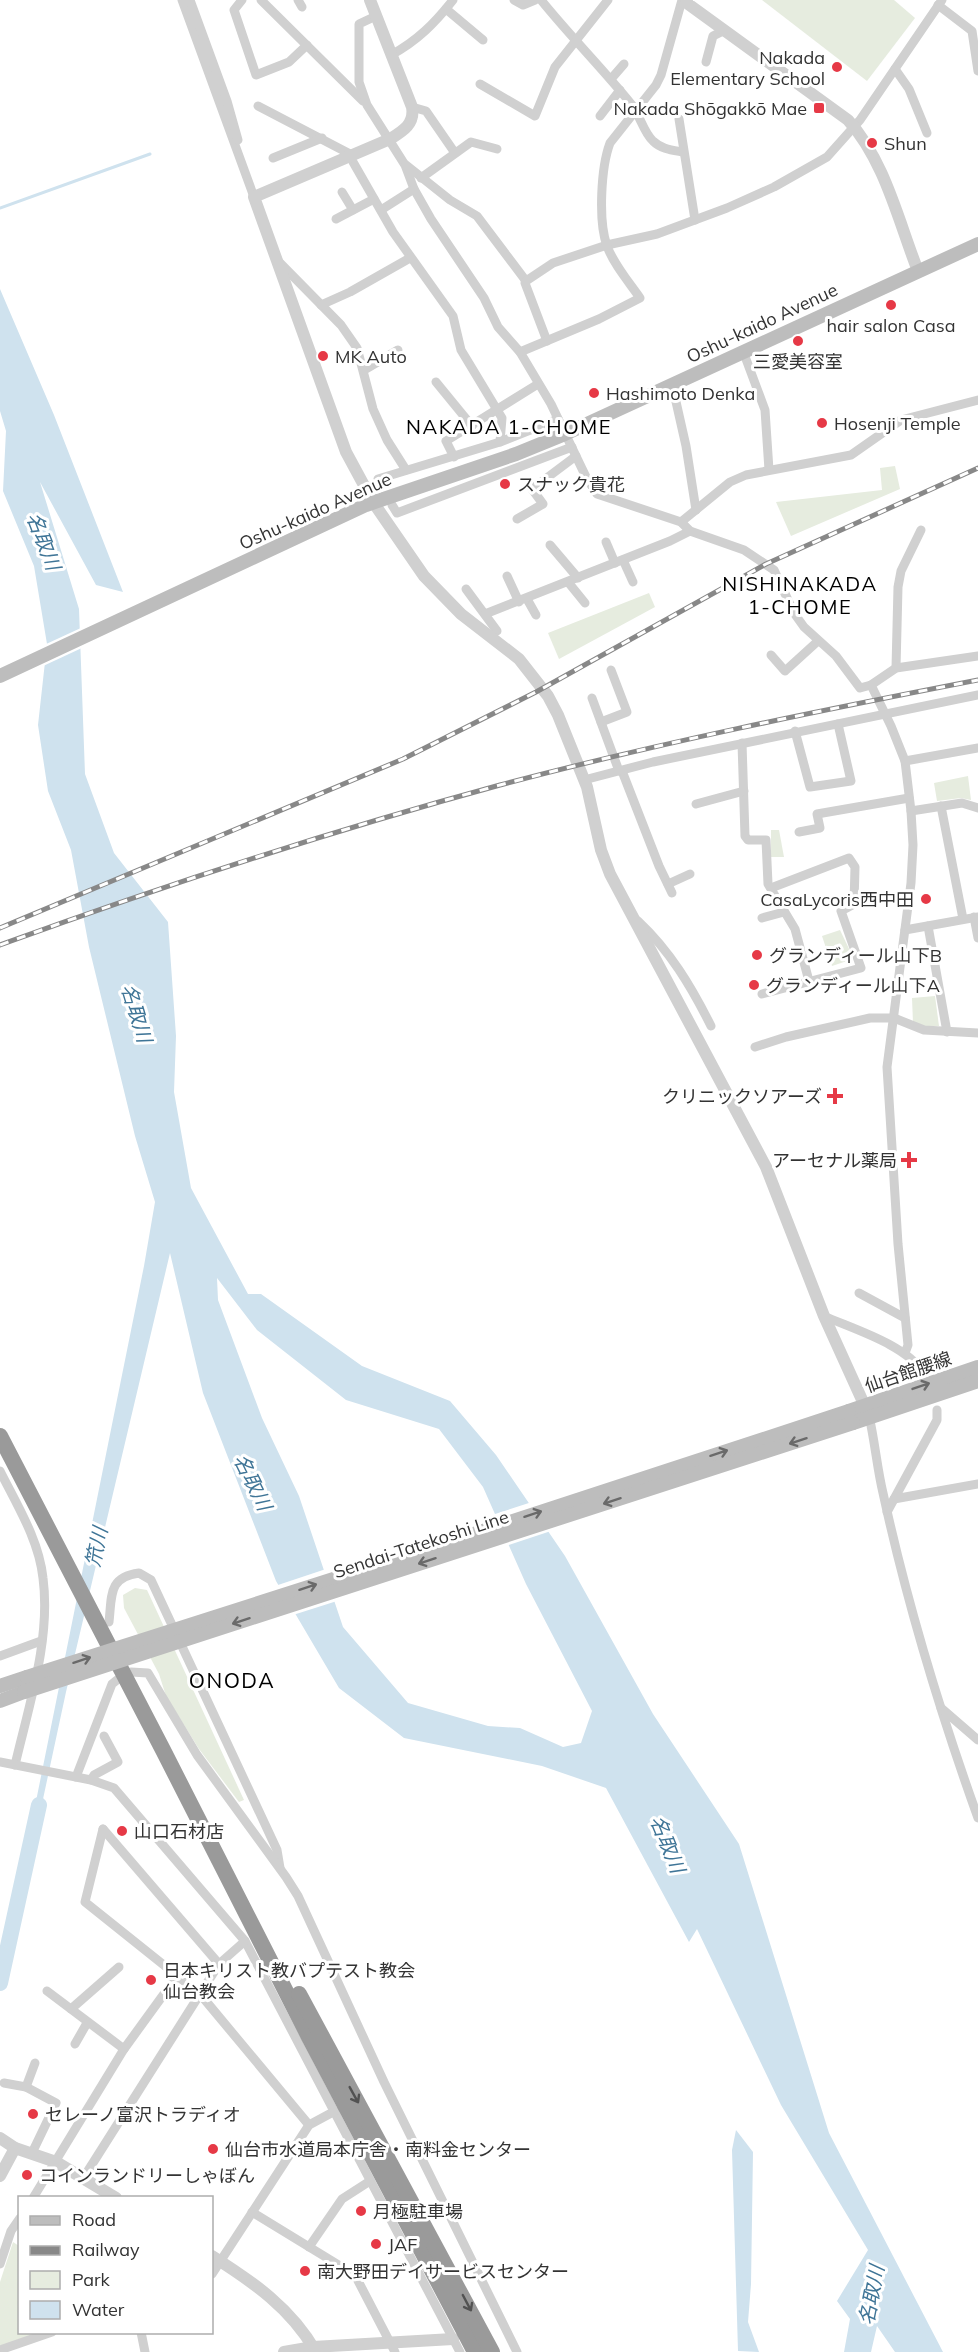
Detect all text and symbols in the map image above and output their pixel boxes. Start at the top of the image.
place label: Nakada Elementary School [670,46,825,90]
marker: Nakada Elementary School [830,60,844,74]
place label: Nakada Shōgakkō Mae [613,97,807,120]
marker: Nakada Shōgakkō Mae [812,101,826,115]
place label: Shun [884,132,927,155]
marker: Shun [865,136,879,150]
street label: Oshu-kaido Avenue [683,278,841,368]
marker: hair salon Casa [884,298,898,312]
place label: hair salon Casa [827,314,955,337]
marker: 三愛美容室 [791,334,805,348]
place label: MK Auto [335,345,407,368]
marker: MK Auto [316,349,330,363]
place label: 三愛美容室 [753,350,843,373]
place label: Hashimoto Denka [606,382,755,405]
marker: Hashimoto Denka [587,386,601,400]
place label: Hosenji Temple [834,412,961,435]
district label: NAKADA 1-CHOME [406,414,612,439]
marker: Hosenji Temple [815,416,829,430]
street label: Oshu-kaido Avenue [235,467,395,555]
place label: スナック貴花 [517,473,625,496]
marker: スナック貴花 [498,477,512,491]
water label: 名取川 [22,509,67,575]
district label: NISHINAKADA 1-CHOME [722,571,878,619]
place label: CasaLycoris西中田 [760,888,914,911]
marker: CasaLycoris西中田 [919,892,933,906]
place label: グランディール山下B [769,944,942,967]
marker: グランディール山下B [750,948,764,962]
place label: グランディール山下A [766,974,940,997]
marker: グランディール山下A [747,978,761,992]
water label: 名取川 [116,981,158,1047]
place label: クリニックソアーズ [662,1085,822,1108]
marker: クリニックソアーズ [826,1087,844,1105]
place label: アーセナル薬局 [772,1149,897,1172]
marker: アーセナル薬局 [902,1153,916,1167]
street label: 仙台館腰線 [862,1346,954,1398]
one-way arrow [911,1380,930,1391]
one-way arrow [789,1436,808,1447]
one-way arrow [709,1447,728,1458]
water label: 名取川 [229,1450,278,1516]
one-way arrow [603,1496,622,1507]
street label: Sendai-Tatekoshi Line [331,1505,511,1583]
one-way arrow [523,1507,542,1518]
water label: 笊川 [80,1523,113,1569]
one-way arrow [418,1556,437,1567]
one-way arrow [298,1581,317,1592]
one-way arrow [232,1616,251,1627]
one-way arrow [72,1653,91,1664]
district label: ONODA [189,1667,275,1693]
water label: 名取川 [645,1812,692,1878]
place label: 山口石材店 [134,1820,224,1843]
marker: 山口石材店 [115,1824,129,1838]
place label: 日本キリスト教バプテスト教会 仙台教会 [163,1959,415,2003]
marker: 日本キリスト教バプテスト教会 仙台教会 [144,1973,158,1987]
one-way arrow [348,2086,360,2103]
place label: セレーノ富沢トラディオ [45,2103,241,2126]
marker: セレーノ富沢トラディオ [26,2107,40,2121]
place label: 仙台市水道局本庁舎・南料金センター [225,2138,531,2161]
marker: 仙台市水道局本庁舎・南料金センター [206,2142,220,2156]
place label: コインランドリーしゃぼん [39,2164,255,2187]
marker: コインランドリーしゃぼん [20,2168,34,2182]
legend [18,2196,213,2334]
place label: 月極駐車場 [373,2200,463,2223]
marker: 月極駐車場 [354,2204,368,2218]
text: Road [72,2208,116,2231]
place label: JAF [388,2233,417,2256]
marker: JAF [369,2237,383,2251]
text: Railway [72,2238,140,2261]
place label: 南大野田デイサービスセンター [317,2260,569,2283]
water label: 名取川 [853,2261,889,2327]
marker: 南大野田デイサービスセンター [298,2264,312,2278]
text: Park [72,2268,111,2291]
one-way arrow [462,2294,473,2312]
text: Water [72,2298,125,2321]

